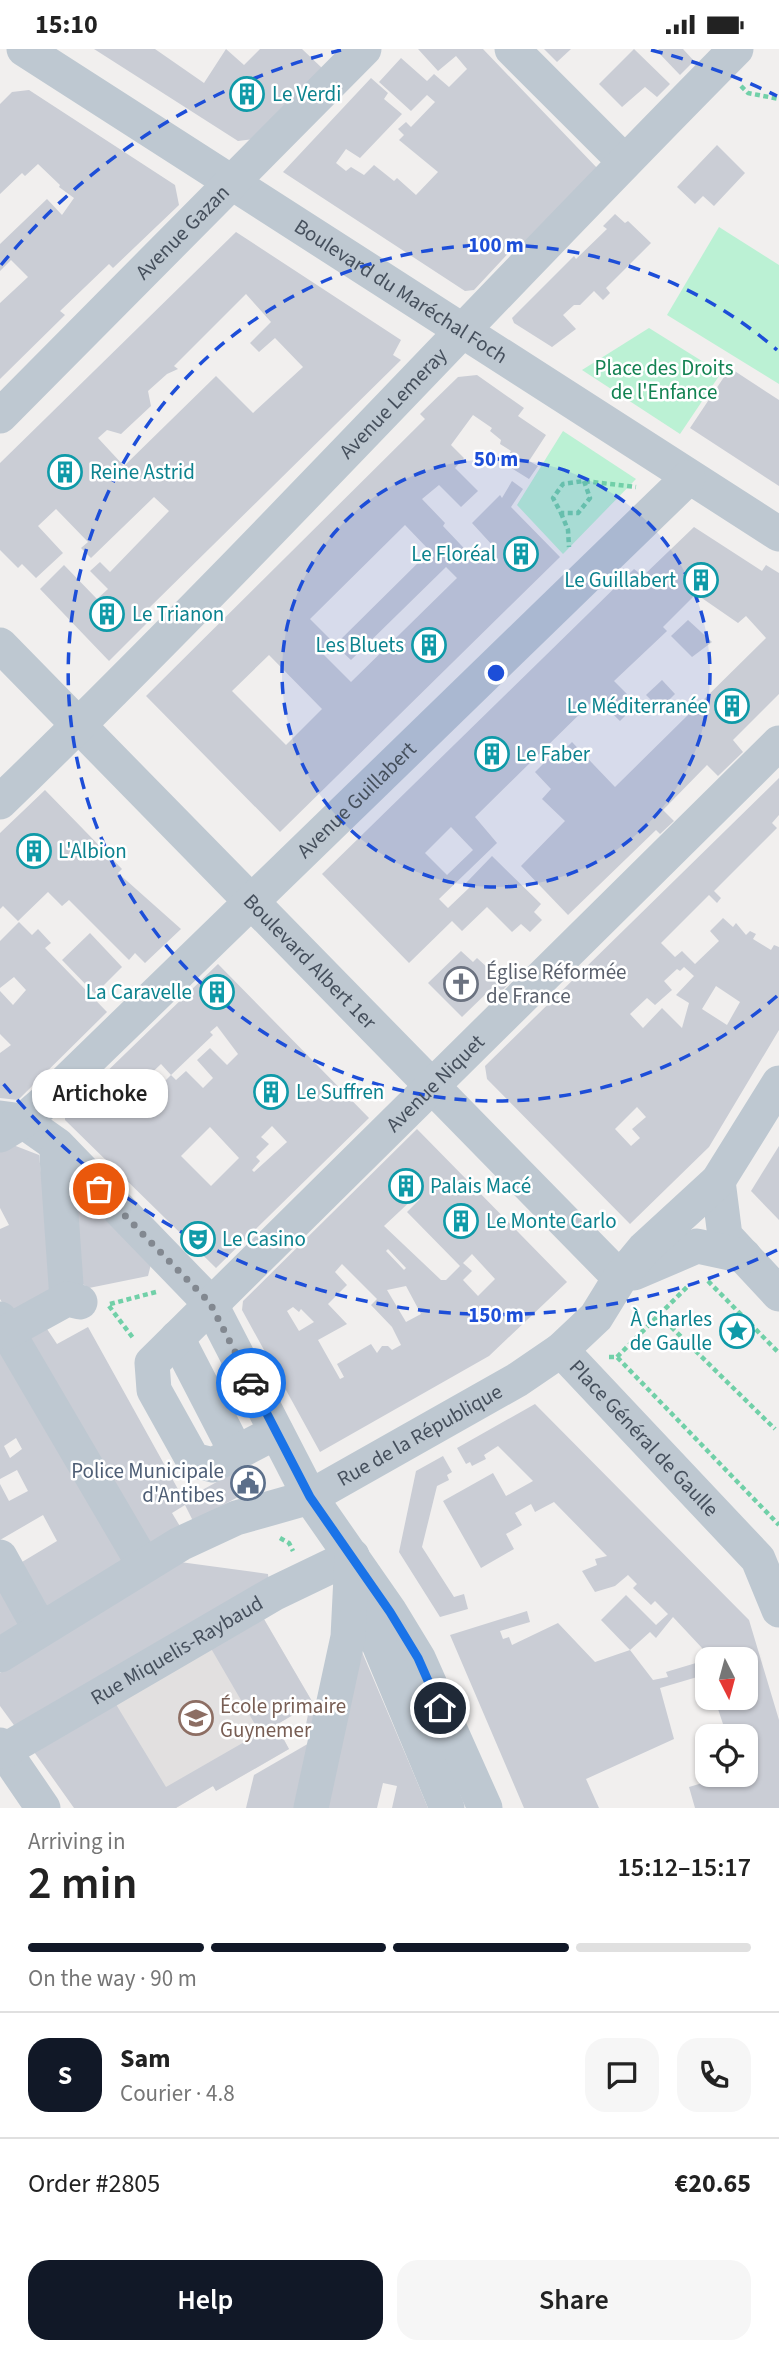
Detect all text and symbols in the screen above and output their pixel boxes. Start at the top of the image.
text: 15:10 [35,6,98,43]
building icon: Le Verdi [228,75,266,113]
place label: Le Verdi [272,79,341,109]
street label: Avenue Gazan [128,178,236,286]
street label: Boulevard du Maréchal Foch [288,211,514,371]
text: 100 m [468,230,524,260]
street label: Avenue Lemeray [332,341,454,466]
park label: Place des Droits de l'Enfance [595,353,734,407]
text: 50 m [474,444,518,474]
building icon: Reine Astrid [46,453,84,491]
place label: Reine Astrid [90,457,195,487]
building icon: Le Floréal [502,535,540,573]
place label: Le Floréal [411,539,496,569]
building icon: Le Guillabert [682,561,720,599]
place label: Le Guillabert [564,565,676,595]
building icon: Le Trianon [88,595,126,633]
place label: Le Trianon [132,599,224,629]
building icon: Les Bluets [410,626,448,664]
place label: Les Bluets [316,630,404,660]
centre of rings [484,661,508,685]
building icon: Le Méditerranée [713,687,751,725]
place label: Le Méditerranée [567,691,708,721]
street label: Avenue Guillabert [290,735,423,865]
building icon: Le Faber [473,735,511,773]
place label: Le Faber [516,739,591,769]
building icon: L'Albion [15,832,53,870]
place label: L'Albion [58,836,127,866]
street label: Boulevard Albert 1er [236,887,384,1037]
place label: Église Réformée de France [486,957,627,1011]
church icon: Église Réformée de France [442,965,480,1003]
building icon: La Caravelle [198,973,236,1011]
place label: La Caravelle [86,977,192,1007]
street label: Avenue Niquet [379,1027,491,1139]
callout: Artichoke [31,1070,167,1119]
building icon: Le Suffren [252,1073,290,1111]
text: Artichoke [53,1077,147,1110]
place label: Le Suffren [296,1077,384,1107]
pin [69,1159,129,1219]
building icon: Palais Macé [387,1167,425,1205]
icon: bag [80,1170,118,1208]
place label: Palais Macé [430,1171,531,1201]
building icon: Le Monte Carlo [442,1202,480,1240]
place label: Le Monte Carlo [486,1206,617,1236]
theatre icon: Le Casino [179,1220,217,1258]
place label: Le Casino [222,1224,306,1254]
text: 150 m [468,1300,524,1330]
place label: À Charles de Gaulle [630,1304,712,1358]
place icon: À Charles de Gaulle [718,1312,756,1350]
courier [216,1348,286,1418]
street label: Place Général de Gaulle [562,1353,726,1523]
icon: car [232,1364,270,1402]
street label: Rue de la République [331,1376,508,1494]
place label: Police Municipale d'Antibes [71,1456,224,1510]
public building icon: Police Municipale d'Antibes [229,1464,267,1502]
street label: Rue Miquelis-Raybaud [85,1588,269,1712]
north arrow [695,1647,758,1710]
map controls [695,1647,758,1787]
pin [410,1678,470,1738]
icon: home [421,1689,459,1727]
place label: École primaire Guynemer [220,1691,346,1745]
school or university icon: École primaire Guynemer [177,1699,215,1737]
button: locate [695,1724,758,1787]
text: Arriving in [28,1825,126,1858]
text: 15:12–15:17 [618,1849,751,1886]
text: 2 min [28,1851,137,1916]
text: On the way · 90 m [28,1962,197,1995]
button: chat [585,2038,659,2112]
button: phone [677,2038,751,2112]
text: Sam [120,2040,170,2077]
text: S [58,2057,72,2094]
text: Courier · 4.8 [120,2077,235,2110]
text: Order #2805 [28,2165,160,2202]
text: €20.65 [675,2165,751,2202]
button: Help [28,2260,383,2340]
button: Share [397,2260,751,2340]

